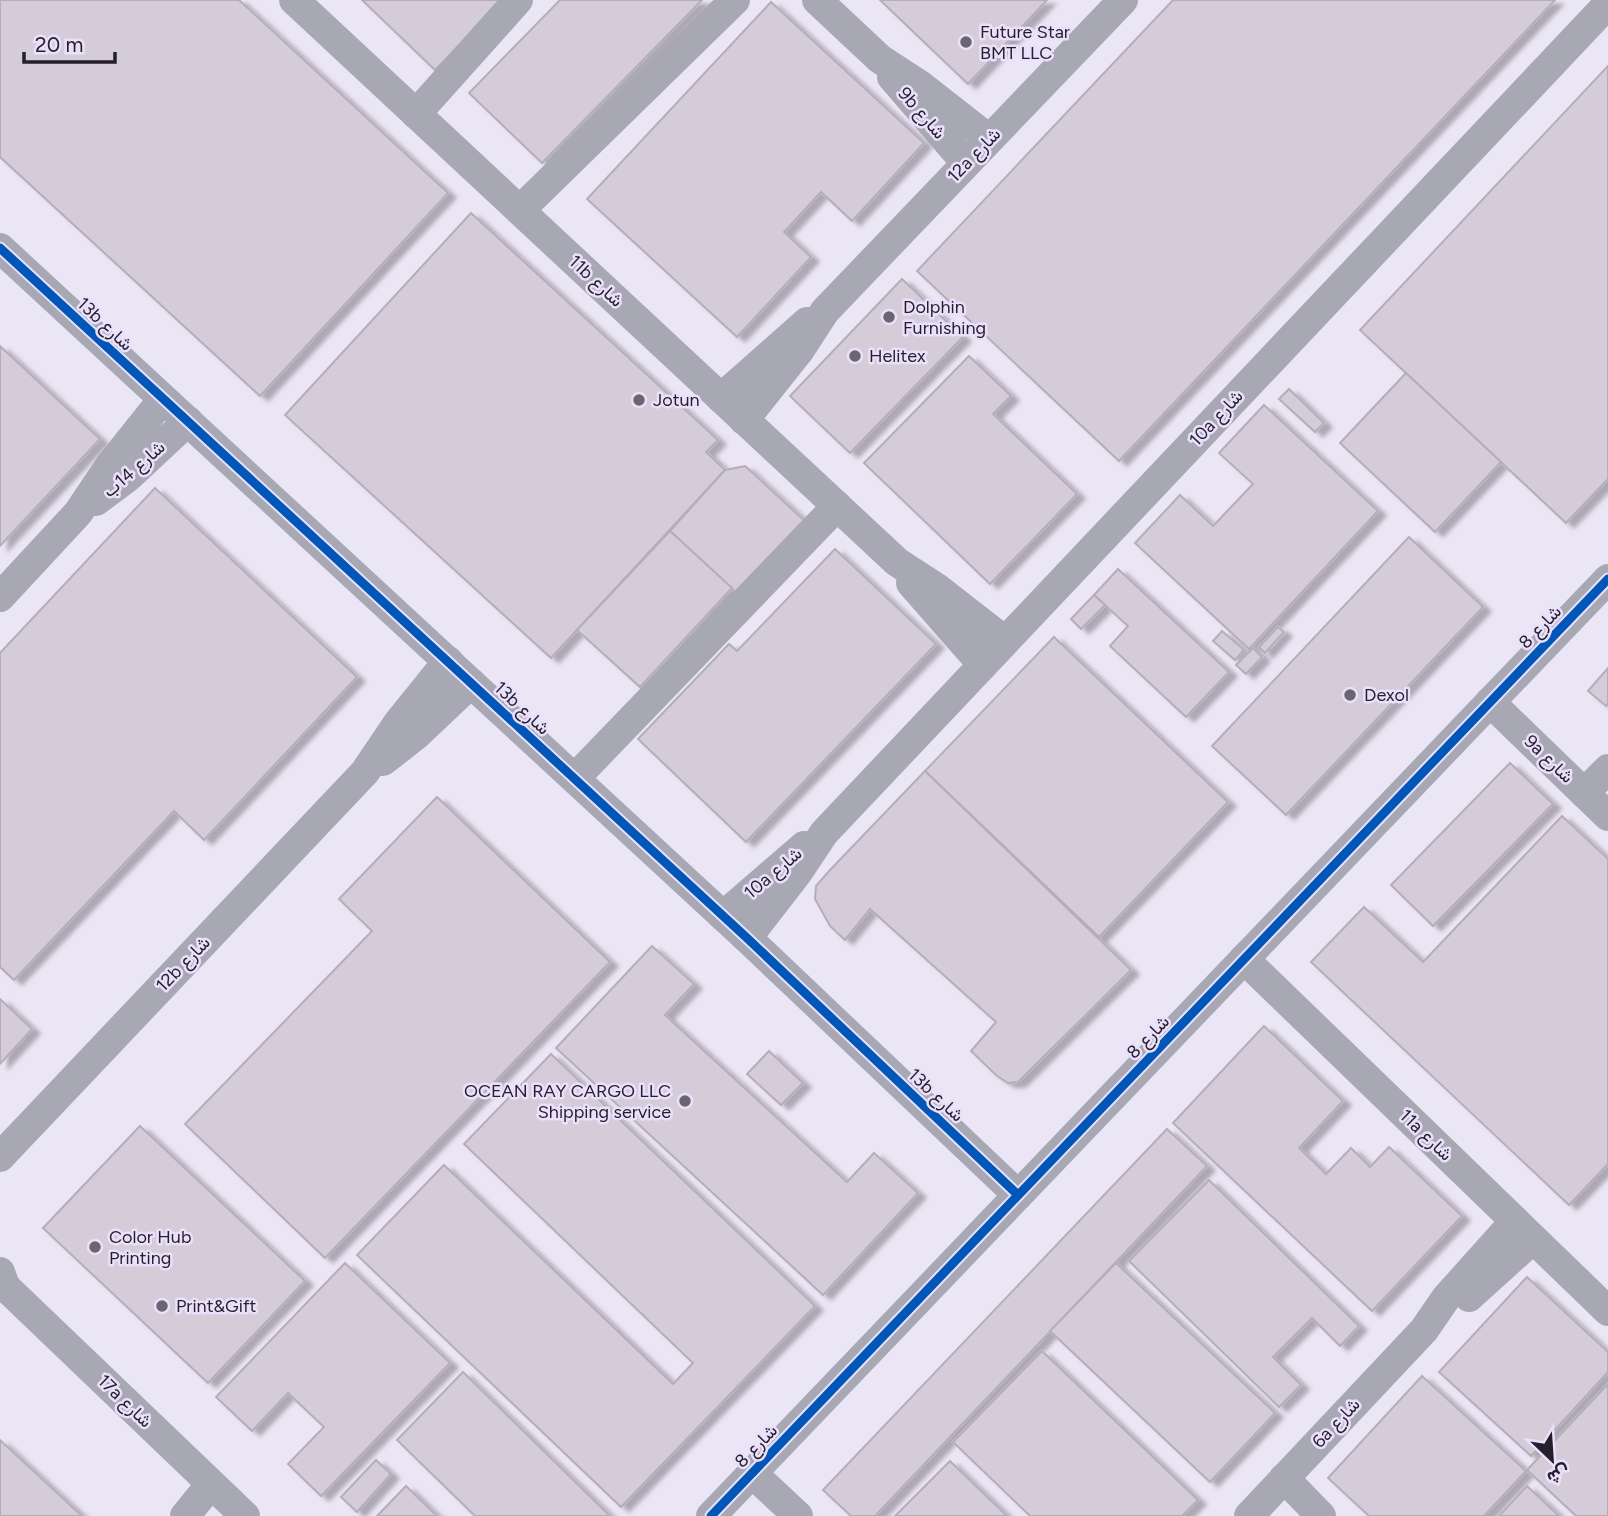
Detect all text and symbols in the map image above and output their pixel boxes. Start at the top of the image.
scale bar [24,21,116,65]
place label: Future Star BMT LLC [980,21,1070,64]
text: 20 m [35,32,83,57]
marker: Future Star BMT LLC [958,34,974,50]
street label: 9b شارع [893,83,950,144]
street label: 12a شارع [943,123,1006,188]
street label: 11b شارع [564,250,628,312]
street label: 13b شارع [72,293,138,356]
place label: Dolphin Furnishing [903,296,986,339]
marker: Dolphin Furnishing [881,309,897,325]
place label: Helitex [869,345,926,367]
marker: Helitex [847,348,863,364]
street label: 10a شارع [1184,385,1248,451]
place label: Jotun [653,389,700,411]
marker: Jotun [631,392,647,408]
street label: شارع 14ب [98,436,170,503]
street label: شارع 8 [1514,601,1567,654]
street label: 13b شارع [489,677,555,740]
place label: Dexol [1364,684,1409,706]
marker: Dexol [1342,687,1358,703]
street label: 9a شارع [1519,730,1578,788]
street label: 10a شارع [740,842,807,904]
street label: 12b شارع [151,932,215,997]
street label: شارع 8 [1122,1011,1175,1064]
street label: 13b شارع [903,1064,969,1127]
place label: OCEAN RAY CARGO LLC Shipping service [464,1080,671,1123]
marker: OCEAN RAY CARGO LLC Shipping service [677,1093,693,1109]
street label: 11a شارع [1394,1105,1457,1166]
place label: Color Hub Printing [109,1226,191,1269]
marker: Color Hub Printing [87,1239,103,1255]
place label: Print&Gift [176,1295,257,1317]
marker: Print&Gift [154,1298,170,1314]
street label: 17a شارع [93,1370,157,1433]
street label: 6a شارع [1307,1394,1365,1453]
street label: شارع 8 [730,1420,783,1473]
north arrow [1517,1425,1587,1495]
text: ش [1544,1460,1574,1490]

